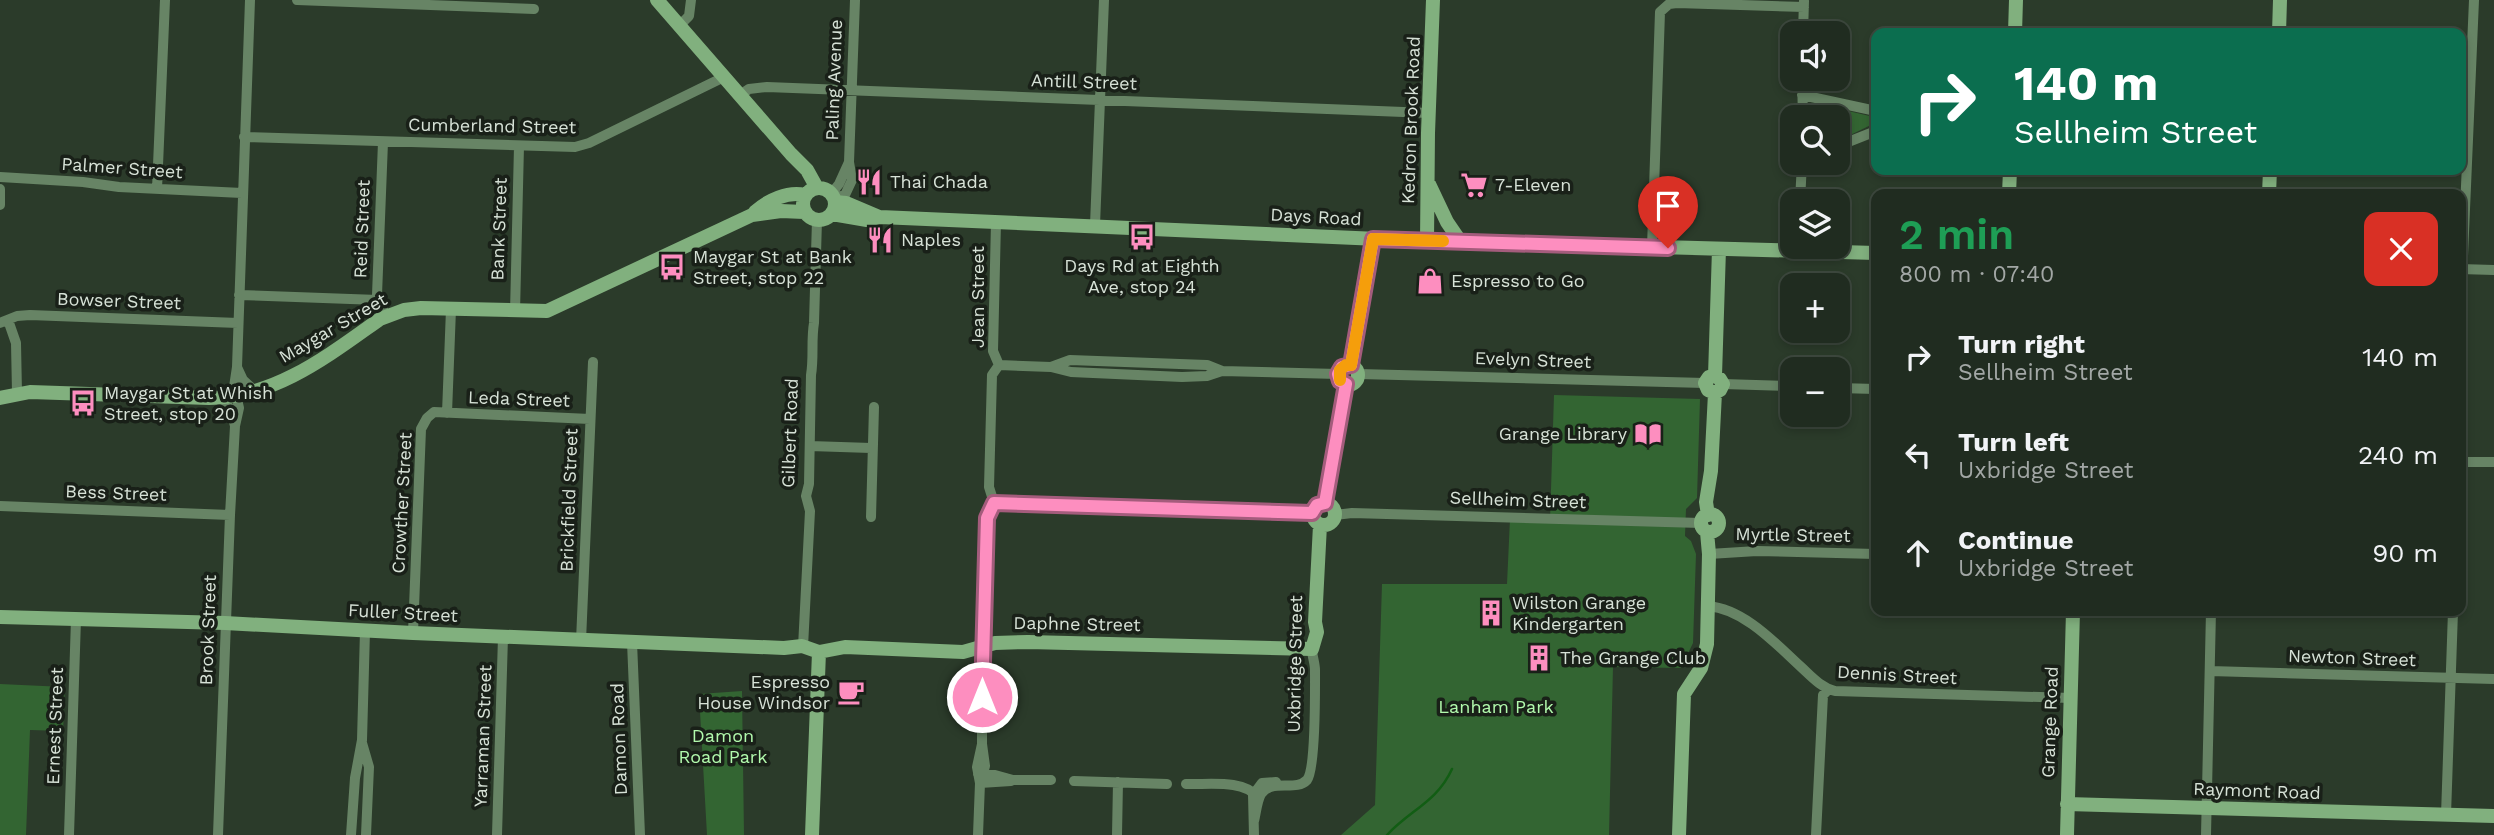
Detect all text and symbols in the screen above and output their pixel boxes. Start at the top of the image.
street label: Paling Avenue [821,19,846,141]
map controls [1780,21,1850,427]
button: sound [1780,21,1850,91]
street label: Kedron Brook Road [1397,36,1424,204]
text: 140 m [2014,54,2158,112]
icon: right [1899,56,1990,147]
street label: Antill Street [1031,69,1138,94]
button: search [1780,105,1850,175]
text: Sellheim Street [2014,113,2257,151]
street label: Cumberland Street [408,114,577,137]
street label: Palmer Street [61,153,184,182]
restaurant icon: Thai Chada [854,167,884,197]
supermarket icon: 7-Eleven [1459,170,1489,200]
place label: Thai Chada [890,171,988,192]
place label: 7-Eleven [1495,174,1571,195]
pin [1638,176,1698,248]
street label: Bank Street [486,177,511,281]
street label: Reid Street [349,179,374,279]
icon: arrive [1649,187,1687,225]
button: layers [1780,189,1850,259]
street label: Days Road [1270,204,1362,229]
text: 2 min [1899,210,2014,259]
button: close [2364,212,2438,286]
bus stop icon: Days Rd at Eighth Ave, stop 24 [1127,222,1157,252]
restaurant icon: Naples [865,225,895,255]
place label: Naples [901,229,961,250]
place label: Maygar St at Bank Street, stop 22 [693,246,852,288]
street label: Jean Street [967,246,988,348]
bus stop icon: Maygar St at Bank Street, stop 22 [657,252,687,282]
place label: Days Rd at Eighth Ave, stop 24 [1064,255,1220,297]
text: 800 m · 07:40 [1899,261,2054,288]
shop icon: Espresso to Go [1415,266,1445,296]
place label: Espresso to Go [1451,270,1585,291]
button: + [1780,273,1850,343]
street label: Bowser Street [57,288,182,313]
street label: Maygar Street [275,288,391,367]
text: Turn right [1958,329,2085,359]
icon: right [1899,338,1937,376]
text: 140 m [2362,342,2438,372]
street label: Evelyn Street [1474,347,1592,372]
button: − [1780,357,1850,427]
text: Sellheim Street [1958,359,2133,386]
street label: Gilbert Road [777,378,802,488]
place label: Maygar St at Whish Street, stop 20 [104,382,273,424]
street label: Leda Street [468,386,571,411]
bus stop icon: Maygar St at Whish Street, stop 20 [68,388,98,418]
library icon: Grange Library [1633,419,1663,449]
place label: Grange Library [1499,423,1628,444]
street label: Brickfield Street [556,427,582,572]
text: Turn left [1958,427,2069,457]
street label: Crowther Street [387,431,416,574]
icon: left [1899,436,1937,474]
text: 240 m [2358,440,2438,470]
text: Uxbridge Street [1958,457,2133,484]
street label: Bess Street [65,480,168,505]
street label: Sellheim Street [1449,487,1587,512]
street label: Myrtle Street [1735,523,1851,546]
text: Continue [1958,525,2074,555]
icon: ahead [1899,534,1937,572]
text: 90 m [2372,538,2438,568]
text: Uxbridge Street [1958,555,2133,582]
street label: Brook Street [195,574,220,686]
place label: Wilston Grange Kindergarten [1512,592,1646,634]
street label: Uxbridge Street [1283,595,1306,733]
building icon: Wilston Grange Kindergarten [1476,598,1506,628]
street label: Fuller Street [348,599,459,626]
street label: Daphne Street [1013,612,1141,635]
building icon: The Grange Club [1524,643,1554,673]
street label: Newton Street [2288,645,2417,670]
place label: The Grange Club [1560,647,1706,668]
position arrow [945,660,1019,734]
street label: Dennis Street [1836,661,1958,688]
street label: Yarraman Street [470,664,495,807]
street label: Ernest Street [42,666,67,785]
street label: Grange Road [2037,666,2062,778]
place label: Espresso House Windsor [697,671,830,713]
cafe icon: Espresso House Windsor [836,677,866,707]
street label: Damon Road [606,683,631,796]
park label: Lanham Park [1438,696,1554,717]
park label: Damon Road Park [679,725,767,767]
street label: Raymont Road [2193,778,2321,803]

